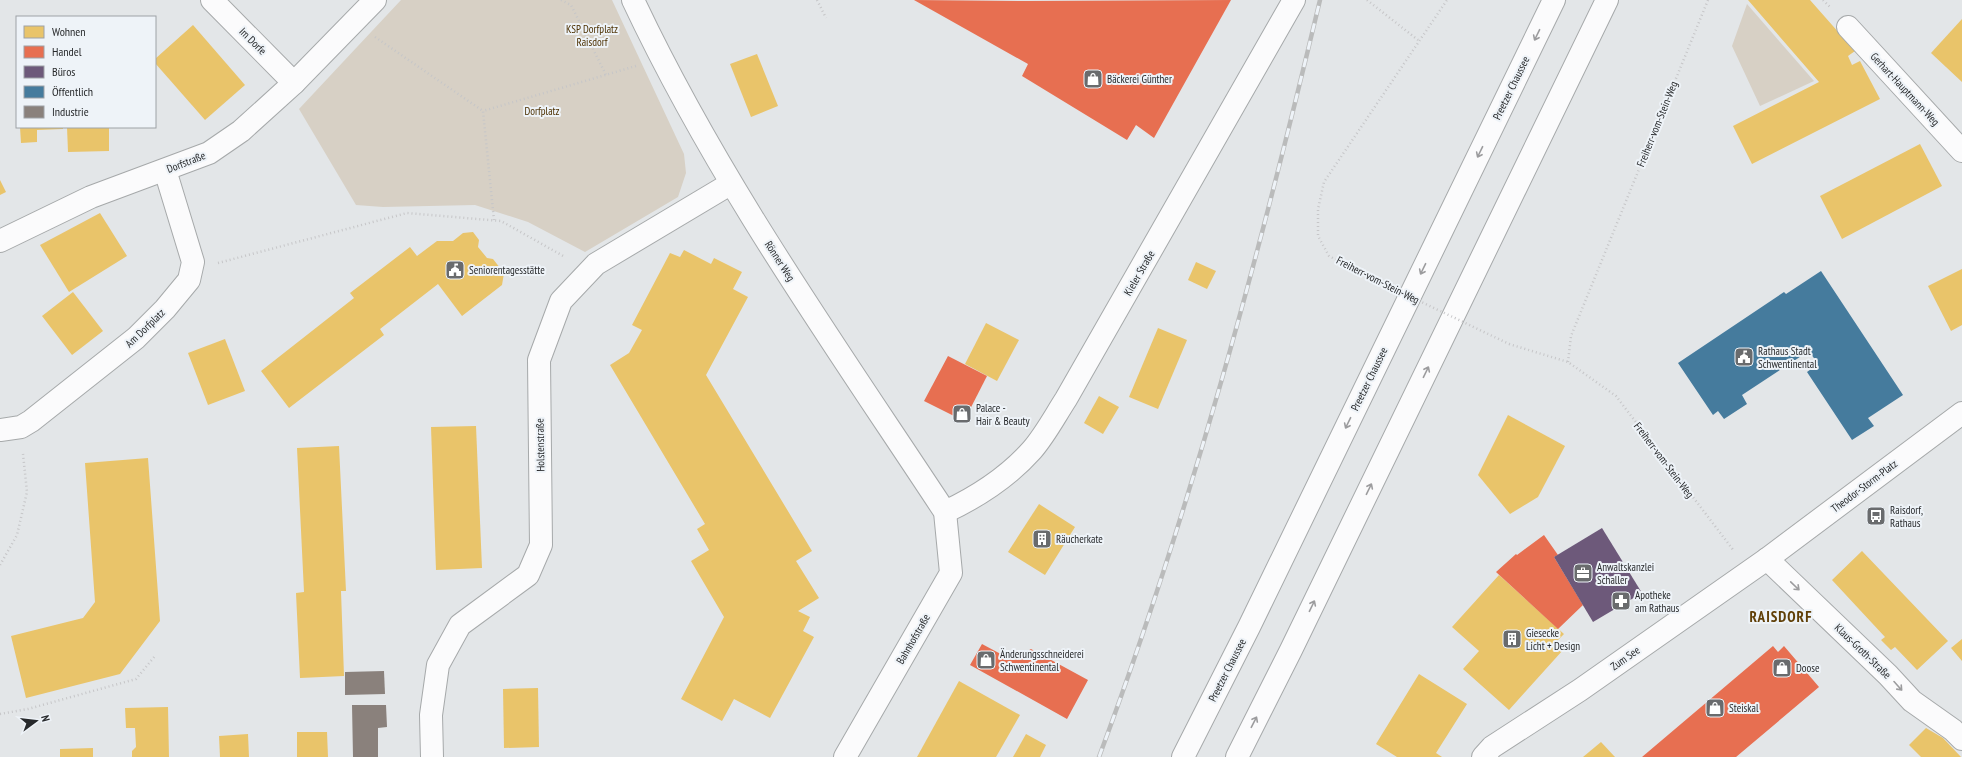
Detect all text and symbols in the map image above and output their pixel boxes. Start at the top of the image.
legend [16,16,156,128]
park label: KSP Dorfplatz Raisdorf [566,22,618,49]
text: Wohnen [52,24,86,39]
street label: Im Dorfe [236,24,270,58]
one-way arrow [1533,29,1540,41]
text: Handel [52,44,82,59]
street label: Gerhart-Hauptmann-Weg [1868,50,1943,129]
street label: Preetzer Chaussee [1490,54,1533,122]
text: Büros [52,64,75,79]
shop icon: Bäckerei Günther [1082,68,1104,90]
place label: Bäckerei Günther [1107,72,1172,86]
street label: Freiherr-vom-Stein-Weg [1633,79,1681,169]
text: Öffentlich [52,84,93,99]
text: Industrie [52,104,89,119]
park label: Dorfplatz [524,104,560,118]
one-way arrow [1476,146,1483,158]
street label: Dorfstraße [165,148,208,176]
street label: Rönner Weg [762,238,798,284]
street label: Kieler Straße [1120,248,1158,298]
street label: Freiherr-vom-Stein-Weg [1334,253,1422,307]
public building icon: Seniorentagesstätte [444,259,466,281]
place label: Seniorentagesstätte [469,263,545,277]
one-way arrow [1419,263,1426,275]
street label: Am Dorfplatz [122,306,168,350]
place label: Rathaus Stadt Schwentinental [1758,344,1817,371]
street label: Preetzer Chaussee [1348,345,1391,413]
public building icon: Rathaus Stadt Schwentinental [1733,346,1755,368]
one-way arrow [1423,366,1430,378]
place label: Palace - Hair & Beauty [976,401,1030,428]
shop icon: Palace - Hair & Beauty [951,403,973,425]
one-way arrow [1344,417,1351,429]
street label: Holstenstraße [533,418,547,472]
street label: Freiherr-vom-Stein-Weg [1631,419,1697,501]
street label: Theodor-Storm-Platz [1828,457,1900,515]
one-way arrow [1366,483,1373,495]
place label: Raisdorf, Rathaus [1890,503,1923,530]
bus stop icon: Raisdorf, Rathaus [1865,505,1887,527]
building icon: Räucherkate [1031,528,1053,550]
place label: Räucherkate [1056,532,1103,546]
place label: Anwaltskanzlei Schaller [1597,560,1654,587]
office icon: Anwaltskanzlei Schaller [1572,562,1594,584]
one-way arrow [1790,581,1800,591]
place label: Apotheke am Rathaus [1635,588,1680,615]
pharmacy icon: Apotheke am Rathaus [1610,590,1632,612]
one-way arrow [1309,600,1316,612]
district label: RAISDORF [1750,607,1812,626]
street label: Bahnhofstraße [893,611,933,667]
street label: Klaus-Groth-Straße [1832,620,1895,682]
place label: Giesecke Licht + Design [1526,626,1580,653]
building icon: Giesecke Licht + Design [1501,628,1523,650]
street label: Preetzer Chaussee [1205,636,1249,704]
street label: Zum See [1608,643,1643,673]
place label: Änderungsschneiderei Schwentinental [1000,647,1084,674]
shop icon: Änderungsschneiderei Schwentinental [975,649,997,671]
shop icon: Doose [1771,657,1793,679]
place label: Doose [1796,661,1820,675]
one-way arrow [1893,681,1903,691]
shop icon: Steiskal [1704,697,1726,719]
north arrow [16,701,56,741]
place label: Steiskal [1729,701,1759,715]
text: N [38,714,53,723]
one-way arrow [1251,716,1258,728]

